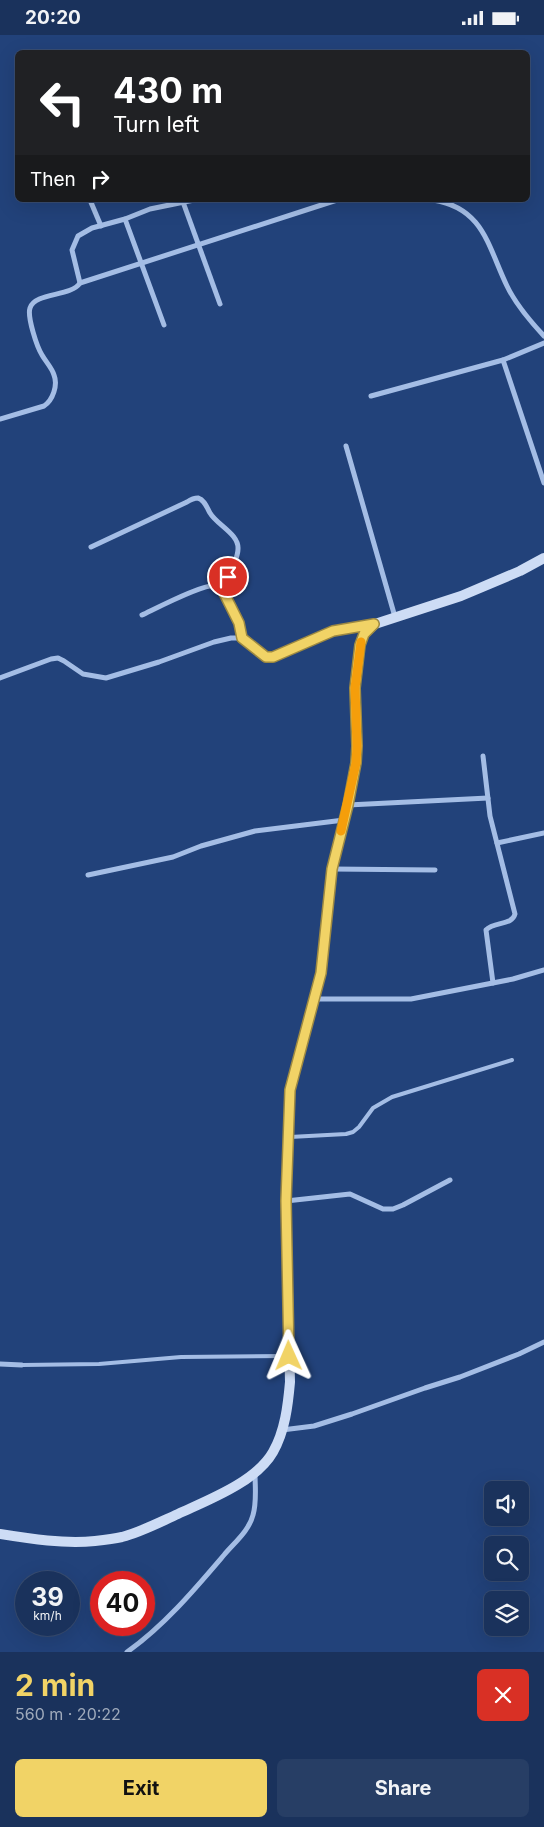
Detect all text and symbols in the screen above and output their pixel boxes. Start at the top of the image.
text: 20:20 [25,6,81,29]
text: 430 m [113,69,223,111]
icon: left [30,70,95,135]
text: Turn left [113,111,199,137]
icon: right [86,165,114,193]
text: Then [30,168,76,191]
pin [207,556,249,598]
icon: arrive [214,563,242,591]
position arrow [262,1329,314,1381]
map controls [484,1481,529,1636]
button: sound [484,1481,529,1526]
button: search [484,1536,529,1581]
speed limit sign: 40 [90,1571,155,1636]
text: 39 [31,1582,64,1612]
button: layers [484,1591,529,1636]
text: km/h [33,1608,62,1623]
text: 2 min [15,1667,95,1703]
button: close [477,1669,529,1721]
text: 560 m · 20:22 [15,1704,121,1724]
button: Exit [15,1759,267,1817]
button: Share [277,1759,529,1817]

